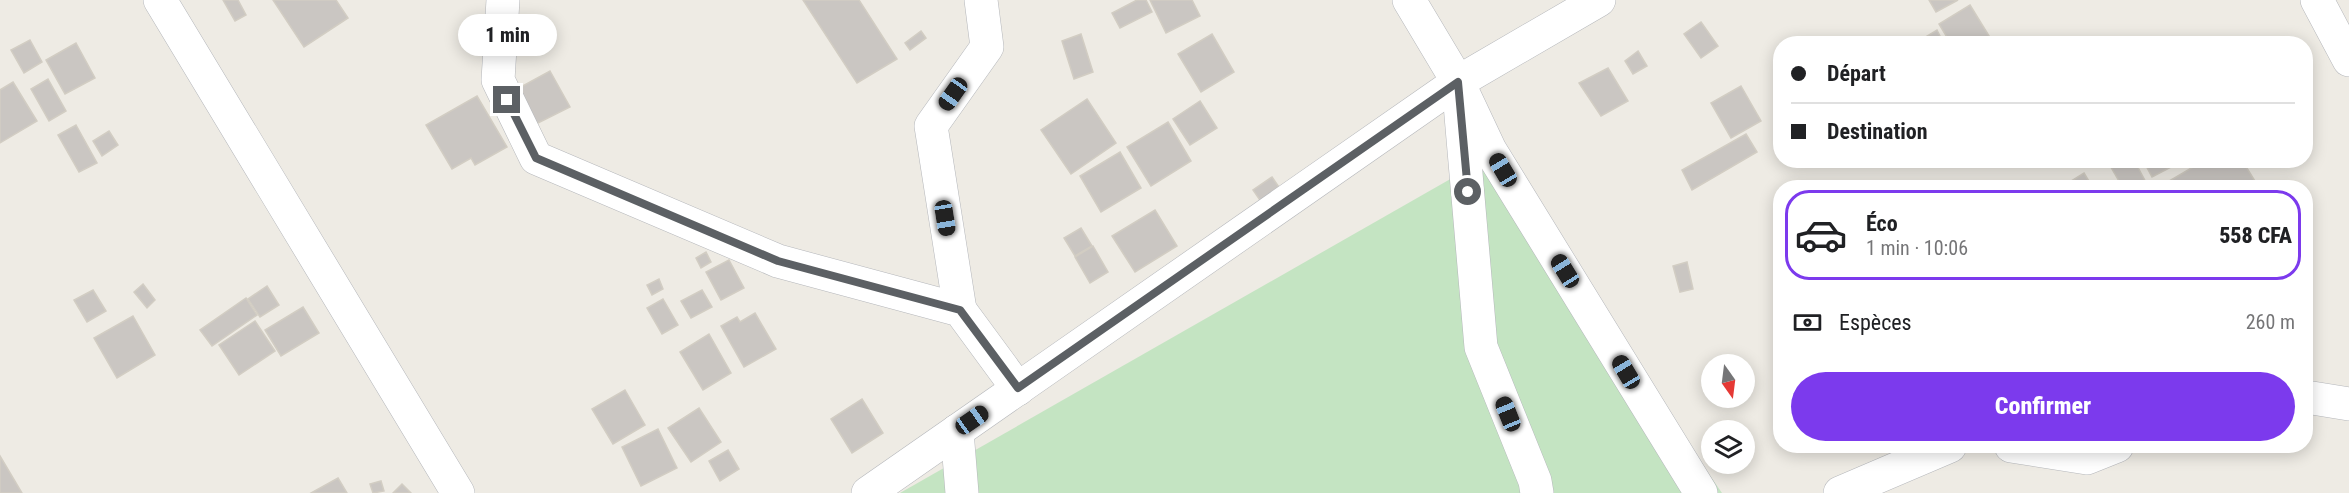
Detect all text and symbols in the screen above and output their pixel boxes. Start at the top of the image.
callout: 1 min [458,13,556,55]
text: 1 min [485,23,530,47]
text: Départ [1827,61,1886,86]
car [935,74,971,114]
route end [493,86,520,113]
text: Destination [1827,119,1928,144]
car [1486,150,1520,190]
route start [1454,178,1481,205]
car [933,199,957,237]
icon: car [1794,208,1848,262]
text: Éco [1866,211,1898,236]
text: 558 CFA [2219,223,2292,248]
text: 1 min · 10:06 [1866,236,1968,260]
car [1548,251,1582,291]
icon: cash [1791,306,1824,339]
text: Espèces [1839,310,1912,335]
text: 260 m [2246,310,2295,334]
car [1609,352,1643,392]
north arrow [1701,354,1755,408]
map controls [1701,354,1755,474]
button: Confirmer [1791,372,2295,441]
car [1493,394,1523,434]
car [952,402,992,438]
button: layers [1701,420,1755,474]

